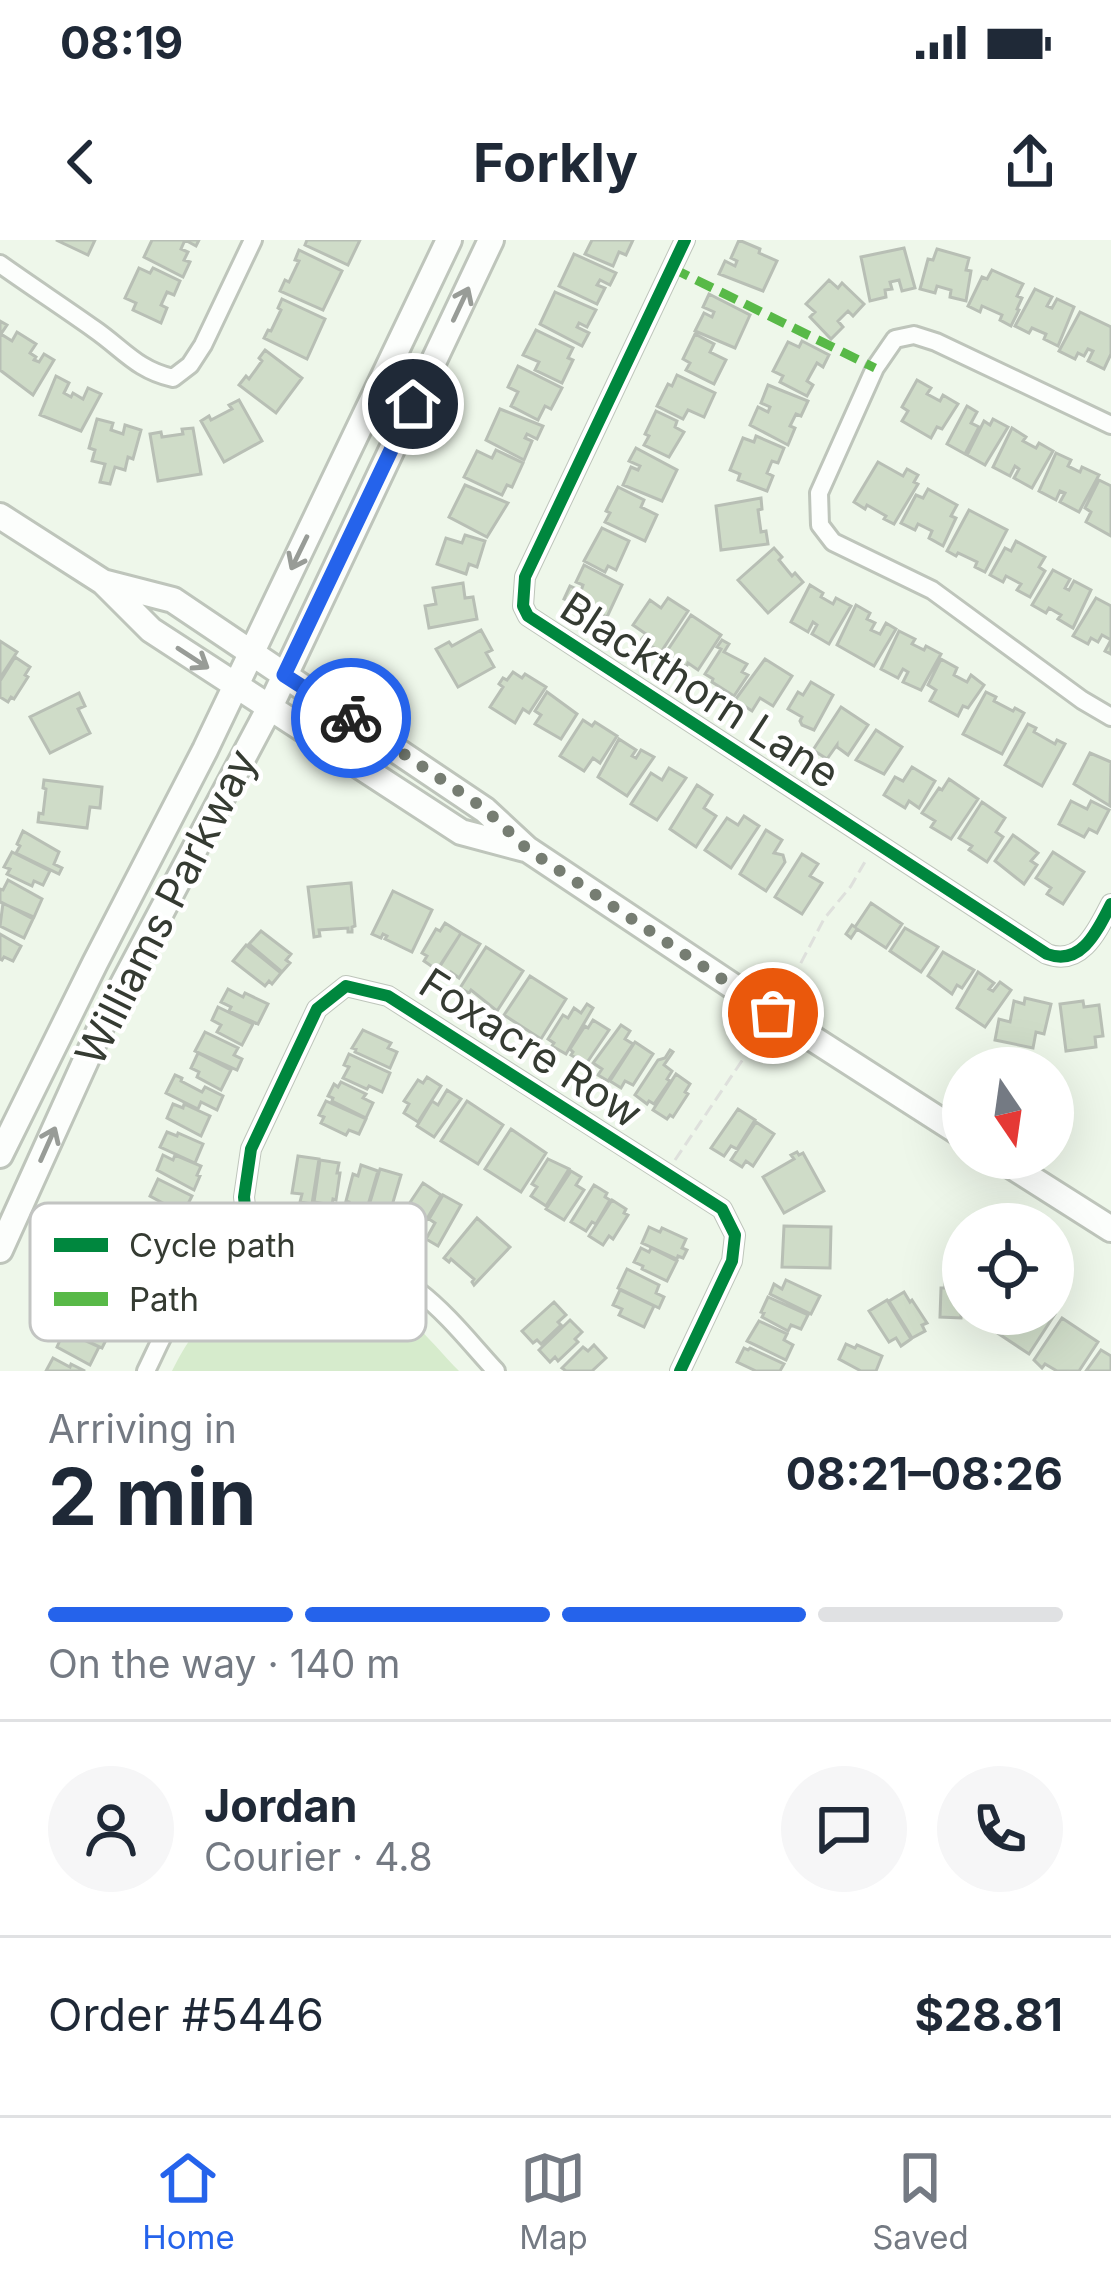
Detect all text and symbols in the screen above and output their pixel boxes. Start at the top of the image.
text: 08:19 [60,15,183,70]
icon: back [48,129,114,195]
icon: share [997,129,1063,195]
text: Forkly [473,130,638,195]
one-way arrow [451,287,473,323]
pin [362,353,464,455]
icon: home [380,371,446,437]
one-way arrow [287,534,309,570]
street label: Blackthorn Lane [551,581,849,799]
one-way arrow [176,645,210,670]
courier [291,658,411,778]
icon: bike [318,685,384,751]
street label: Williams Parkway [64,740,267,1073]
street label: Foxacre Row [411,957,652,1138]
pin [722,962,824,1064]
icon: bag [740,980,806,1046]
north arrow [942,1047,1074,1179]
map controls [942,1047,1074,1335]
one-way arrow [38,1127,60,1163]
legend [30,1203,426,1341]
button: locate [942,1203,1074,1335]
text: Cycle path [129,1225,296,1265]
text: Path [129,1279,199,1319]
text: Arriving in [48,1405,237,1452]
text: 08:21–08:26 [786,1446,1063,1501]
text: 2 min [48,1449,256,1544]
text: On the way · 140 m [48,1640,401,1687]
button: person [48,1766,174,1892]
button: chat [781,1766,907,1892]
button: phone [937,1766,1063,1892]
text: Jordan [204,1778,358,1833]
text: Courier · 4.8 [204,1833,433,1880]
text: Order #5446 [48,1987,324,2042]
text: $28.81 [914,1987,1063,2042]
tab: Home [142,2145,235,2257]
tab: Map [519,2145,588,2257]
tab: Saved [872,2145,969,2257]

